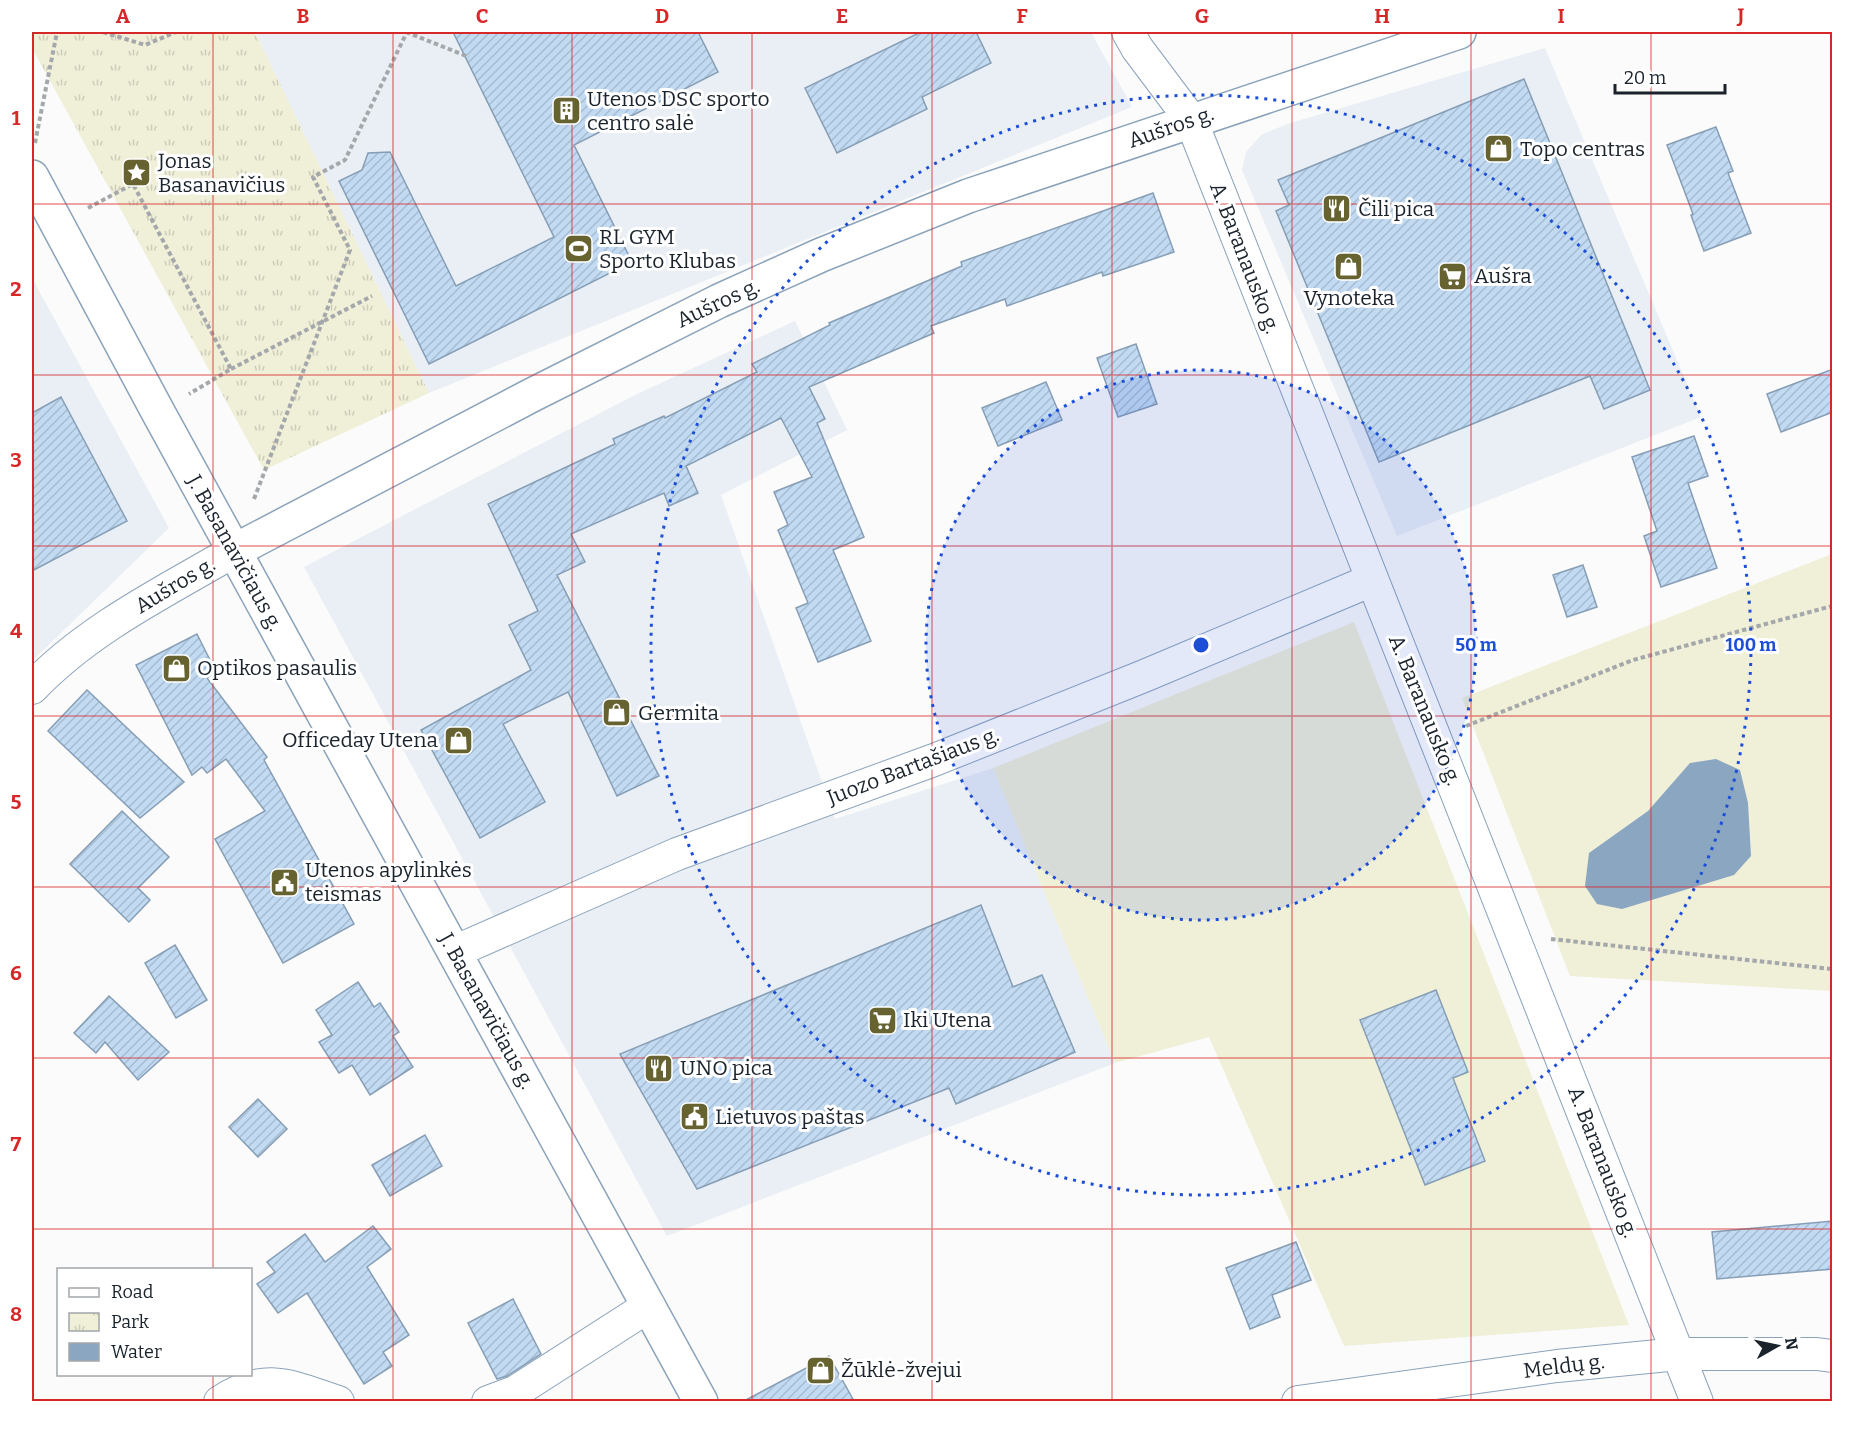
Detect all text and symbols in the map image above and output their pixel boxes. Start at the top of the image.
text: A [116,4,131,28]
text: B [297,4,310,28]
text: C [476,4,488,28]
text: D [655,4,669,28]
text: E [836,4,848,28]
text: F [1016,4,1028,28]
text: G [1195,4,1209,28]
text: H [1374,4,1390,28]
text: I [1557,4,1565,28]
text: J [1737,4,1745,28]
scale bar [1615,57,1724,95]
text: 20 m [1624,67,1666,89]
place label: Utenos DSC sporto centro salė [587,86,769,136]
building icon: Utenos DSC sporto centro salė [550,95,582,127]
street label: Aušros g. [1125,100,1217,154]
text: 1 [12,106,21,130]
shop icon: Topo centras [1483,133,1515,165]
place label: Topo centras [1520,136,1645,162]
place label: Jonas Basanavičius [157,148,285,198]
place icon: Jonas Basanavičius [121,157,153,189]
street label: A. Baranausko g. [1204,179,1286,337]
restaurant icon: Čili pica [1321,193,1353,225]
place label: Čili pica [1358,196,1435,222]
place label: RL GYM Sporto Klubas [599,224,736,274]
sports icon: RL GYM Sporto Klubas [562,233,594,265]
shop icon: Vynoteka [1333,251,1365,283]
supermarket icon: Aušra [1437,260,1469,292]
place label: Aušra [1474,263,1532,289]
street label: Aušros g. [672,272,764,334]
text: 2 [10,277,22,301]
place label: Vynoteka [1303,285,1395,311]
text: 3 [10,448,22,472]
street label: J. Basanavičiaus g. [181,470,289,636]
street label: Aušros g. [130,551,220,619]
text: 4 [10,619,22,643]
street label: A. Baranausko g. [1383,631,1467,789]
text: 50 m [1455,634,1497,656]
text: 100 m [1725,634,1777,656]
centre of rings [1191,635,1211,655]
shop icon: Optikos pasaulis [160,652,192,684]
place label: Optikos pasaulis [197,655,357,681]
shop icon: Germita [601,697,633,729]
place label: Germita [638,700,720,726]
street label: Juozo Bartašiaus g. [822,721,1003,811]
shop icon: Officeday Utena [443,724,475,756]
place label: Officeday Utena [282,727,439,753]
text: 5 [11,790,22,814]
place label: Utenos apylinkės teismas [305,857,472,907]
public building icon: Utenos apylinkės teismas [268,866,300,898]
street label: J. Basanavičiaus g. [433,928,541,1094]
text: 6 [10,961,22,985]
supermarket icon: Iki Utena [866,1004,898,1036]
place label: Iki Utena [903,1007,992,1033]
restaurant icon: UNO pica [643,1052,675,1084]
place label: UNO pica [680,1055,773,1081]
street label: A. Baranausko g. [1562,1083,1644,1241]
public building icon: Lietuvos paštas [678,1101,710,1133]
place label: Lietuvos paštas [715,1104,865,1130]
text: 7 [11,1132,22,1156]
legend [57,1268,252,1376]
text: Road [111,1281,154,1303]
text: 8 [10,1302,22,1326]
text: Park [111,1311,150,1333]
north arrow [1747,1316,1807,1376]
text: N [1781,1336,1802,1351]
text: Water [111,1341,162,1363]
street label: Meldų g. [1522,1348,1606,1384]
shop icon: Žūklė-žvejui [804,1354,836,1386]
place label: Žūklė-žvejui [841,1357,962,1383]

